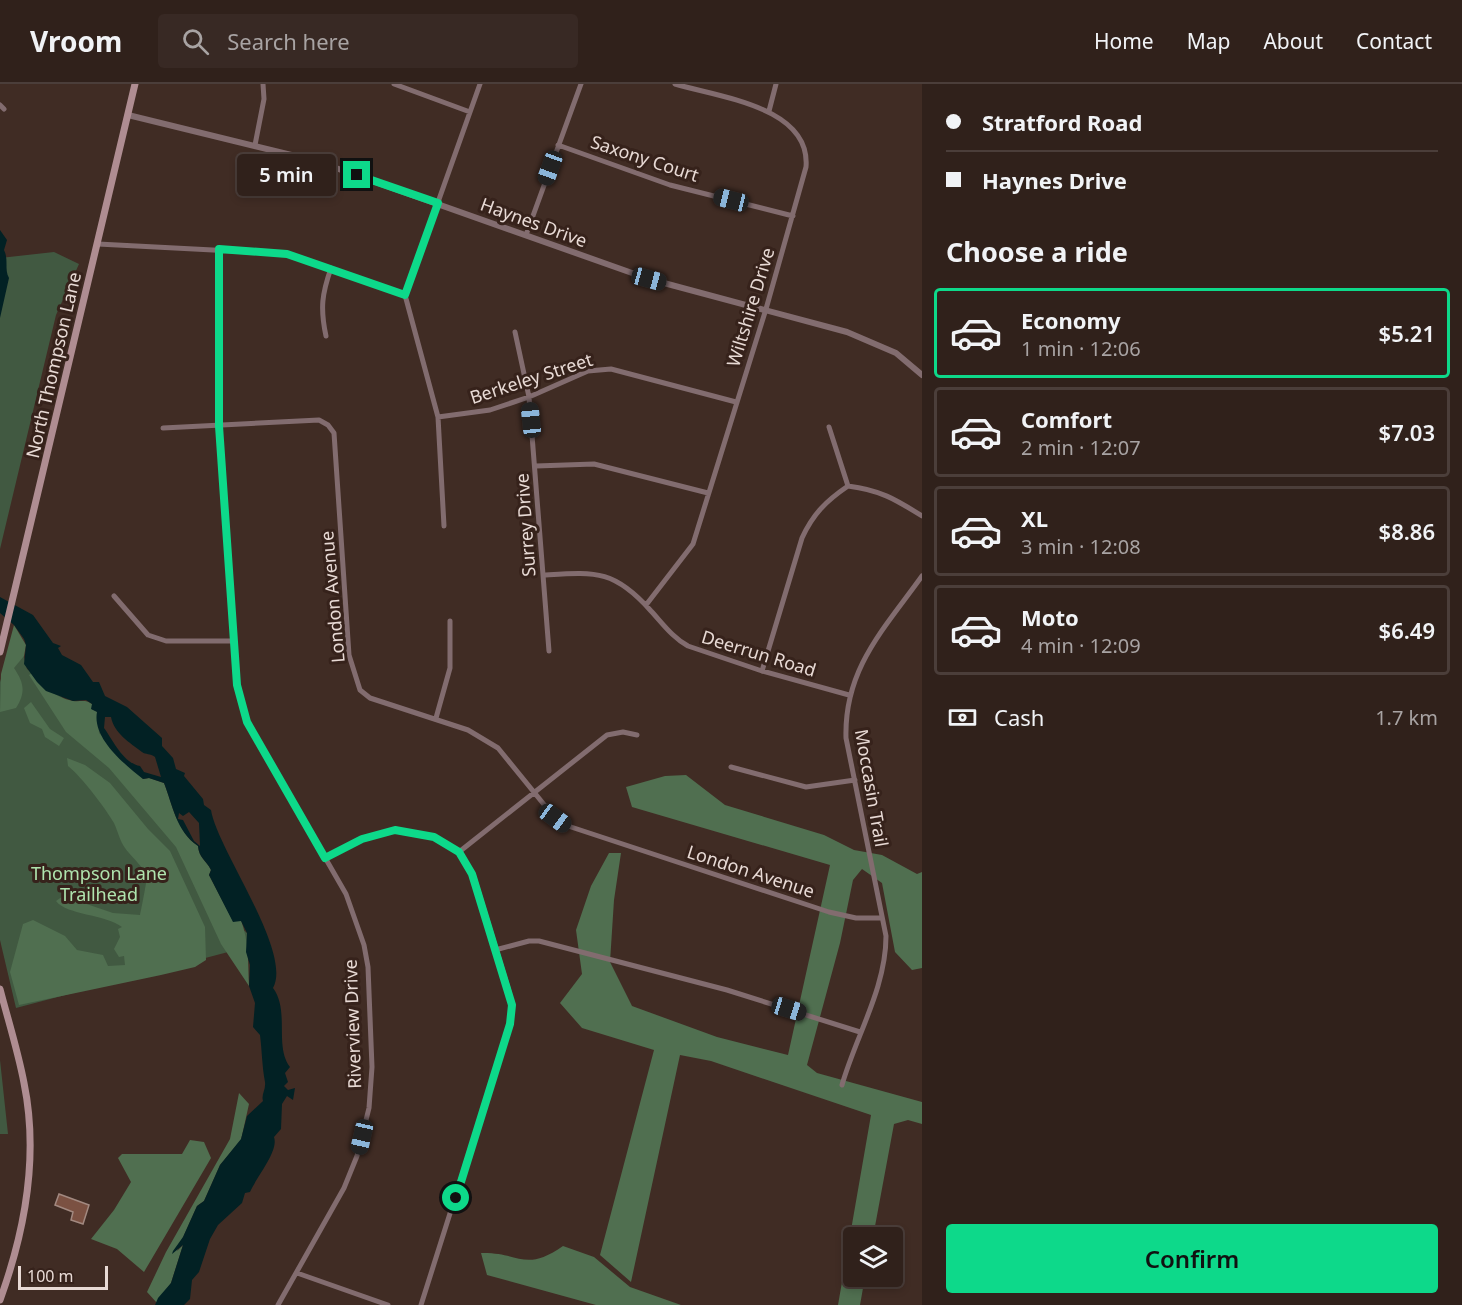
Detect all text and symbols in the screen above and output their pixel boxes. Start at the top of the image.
search box [158,14,578,68]
text: Vroom [30,22,122,60]
icon: search [179,25,212,58]
text: Search here [227,26,350,56]
text: Home [1094,27,1154,55]
text: Map [1187,27,1230,55]
text: About [1263,27,1323,55]
text: Contact [1356,27,1432,55]
text: Stratford Road [982,107,1142,137]
street label: Saxony Court [588,129,703,187]
car [535,148,565,188]
callout: 5 min [237,154,336,196]
text: 5 min [259,161,314,188]
route end [343,161,370,188]
text: Haynes Drive [982,165,1127,195]
car [711,187,751,213]
street label: Haynes Drive [477,192,591,252]
text: Choose a ride [946,233,1128,270]
street label: Wiltshire Drive [720,245,780,369]
car [629,266,669,292]
street label: North Thompson Lane [20,270,86,460]
text: Economy [1021,305,1120,335]
icon: car [949,306,1003,360]
text: $5.21 [1379,318,1435,348]
text: 1 min · 12:06 [1021,335,1141,362]
street label: Berkeley Street [467,347,596,409]
car [520,401,542,439]
text: Comfort [1021,404,1112,434]
icon: car [949,405,1003,459]
text: $7.03 [1379,417,1435,447]
text: 2 min · 12:07 [1021,434,1141,461]
street label: Surrey Drive [509,472,541,578]
text: XL [1021,503,1048,533]
icon: car [949,504,1003,558]
text: $8.86 [1379,516,1435,546]
street label: London Avenue [314,530,350,664]
text: 3 min · 12:08 [1021,533,1141,560]
text: Moto [1021,602,1079,632]
icon: car [949,603,1003,657]
text: $6.49 [1379,615,1435,645]
street label: Deerrun Road [699,624,819,682]
text: 4 min · 12:09 [1021,632,1141,659]
icon: cash [946,701,979,734]
text: Cash [994,702,1044,732]
text: 1.7 km [1375,704,1438,731]
street label: Moccasin Trail [850,727,894,849]
car [535,800,575,836]
street label: London Avenue [684,839,818,903]
park label: Thompson Lane Trailhead [31,861,167,906]
street label: Riverview Drive [338,959,366,1089]
car [769,995,809,1023]
car [349,1117,375,1157]
route start [442,1184,469,1211]
button: Confirm [946,1224,1438,1293]
map controls [843,1227,903,1287]
button: layers [843,1227,903,1287]
scale bar [18,1263,108,1290]
text: 100 m [27,1265,74,1287]

